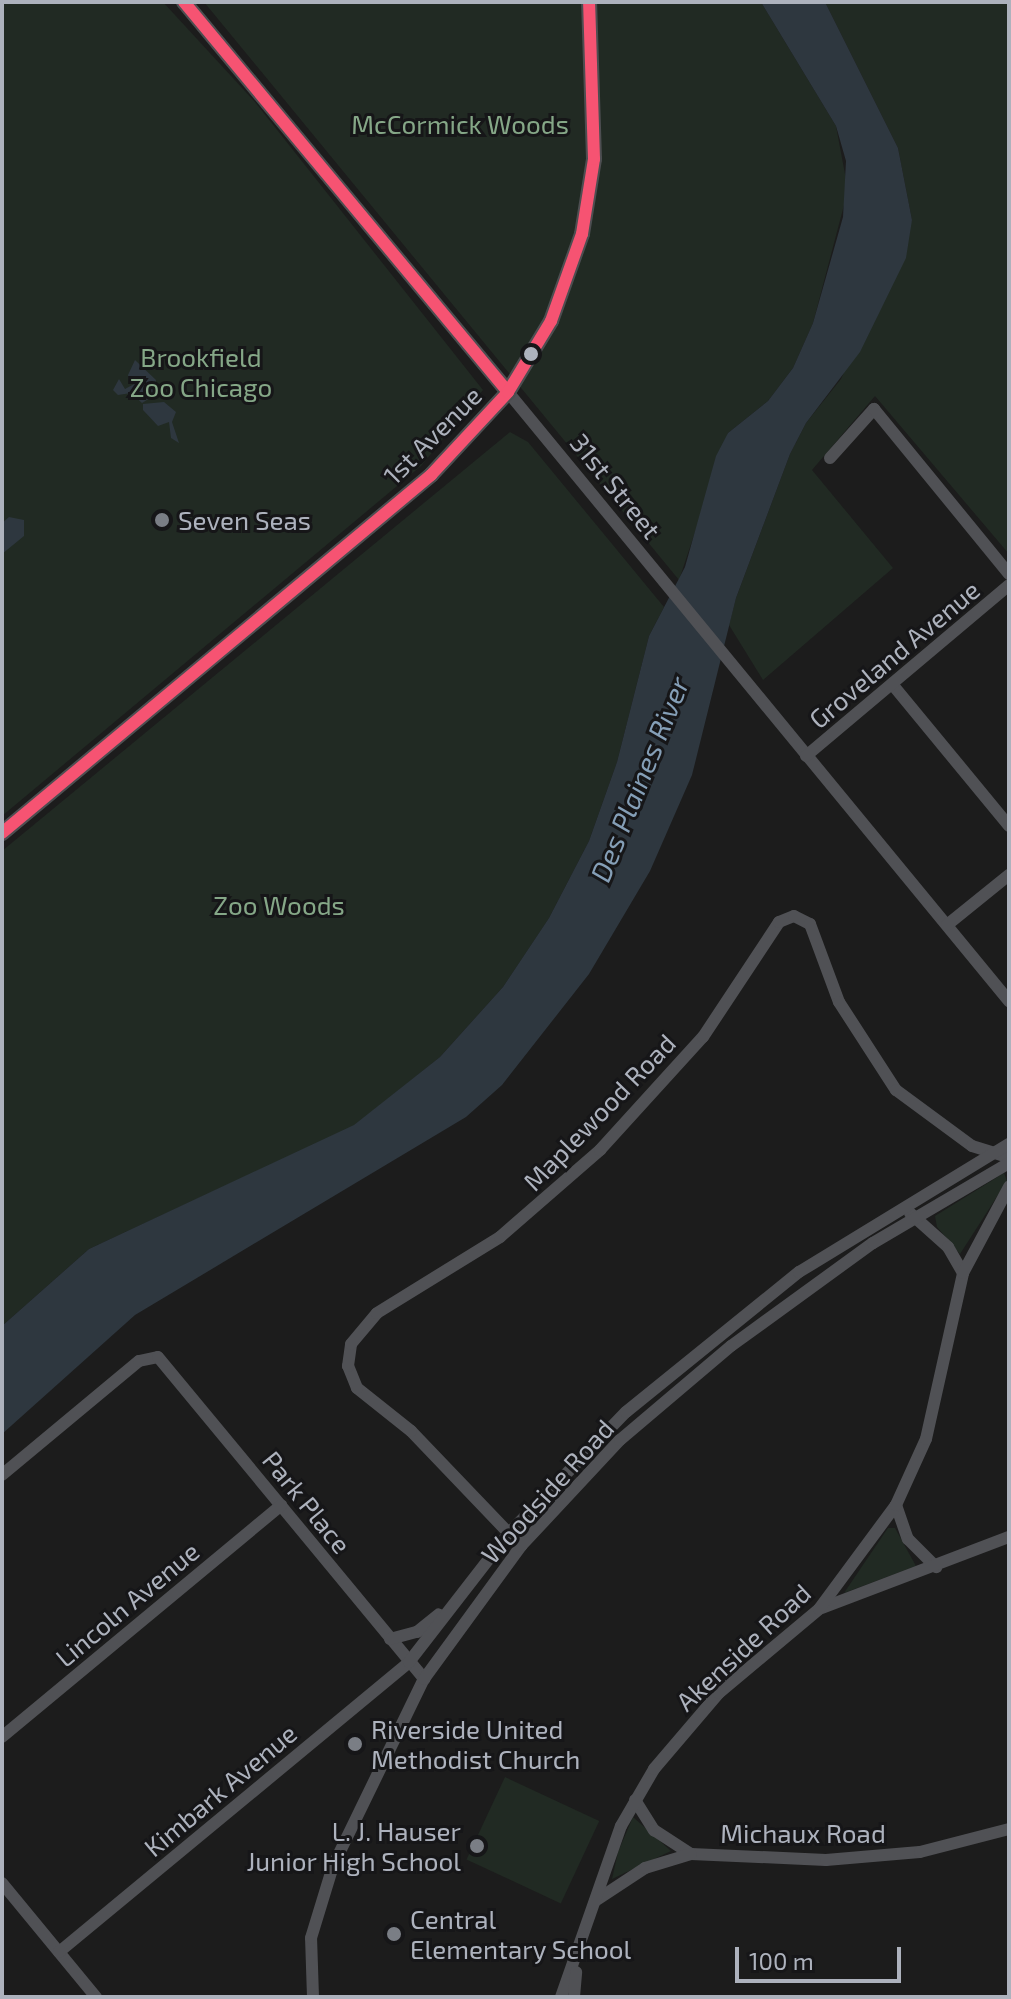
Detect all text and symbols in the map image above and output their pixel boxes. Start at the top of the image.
park label: McCormick Woods [351,108,569,140]
park label: Brookfield Zoo Chicago [130,341,272,402]
unlabelled marker [523,346,539,362]
street label: 1st Avenue [376,379,488,491]
street label: 31st Street [564,427,668,545]
place label: Seven Seas [178,504,311,536]
marker: Seven Seas [153,511,171,529]
street label: Groveland Avenue [802,573,986,735]
water label: Des Plaines River [583,671,695,887]
park label: Zoo Woods [213,889,345,921]
street label: Maplewood Road [516,1027,682,1197]
street label: Woodside Road [474,1413,620,1569]
street label: Park Place [256,1444,358,1560]
street label: Lincoln Avenue [49,1535,205,1673]
street label: Akenside Road [669,1577,817,1717]
place label: Riverside United Methodist Church [371,1713,580,1774]
street label: Kimbark Avenue [137,1717,303,1863]
marker: Riverside United Methodist Church [346,1735,364,1753]
place label: L. J. Hauser Junior High School [246,1815,461,1876]
street label: Michaux Road [720,1817,886,1849]
marker: L. J. Hauser Junior High School [468,1837,486,1855]
place label: Central Elementary School [410,1903,632,1964]
marker: Central Elementary School [385,1925,403,1943]
scale bar [739,1931,905,1981]
text: 100 m [749,1946,814,1975]

